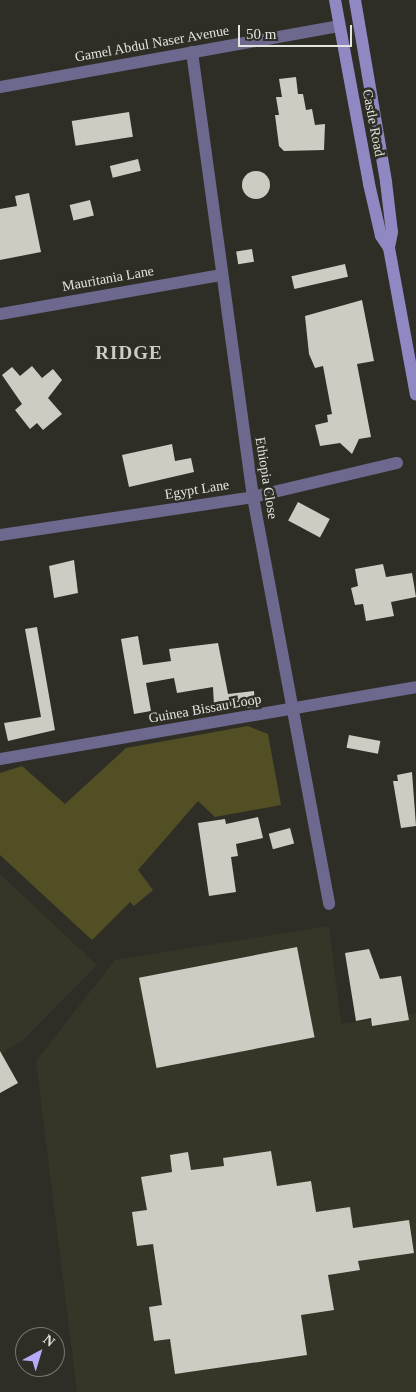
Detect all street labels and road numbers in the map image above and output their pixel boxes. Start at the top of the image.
street label: Gamel Abdul Naser Avenue [73,22,231,66]
street label: Castle Road [358,88,388,158]
street label: Mauritania Lane [61,263,155,295]
street label: Ethiopia Close [251,436,281,520]
street label: Egypt Lane [164,477,230,503]
street label: Guinea Bissau Loop [147,691,263,727]

